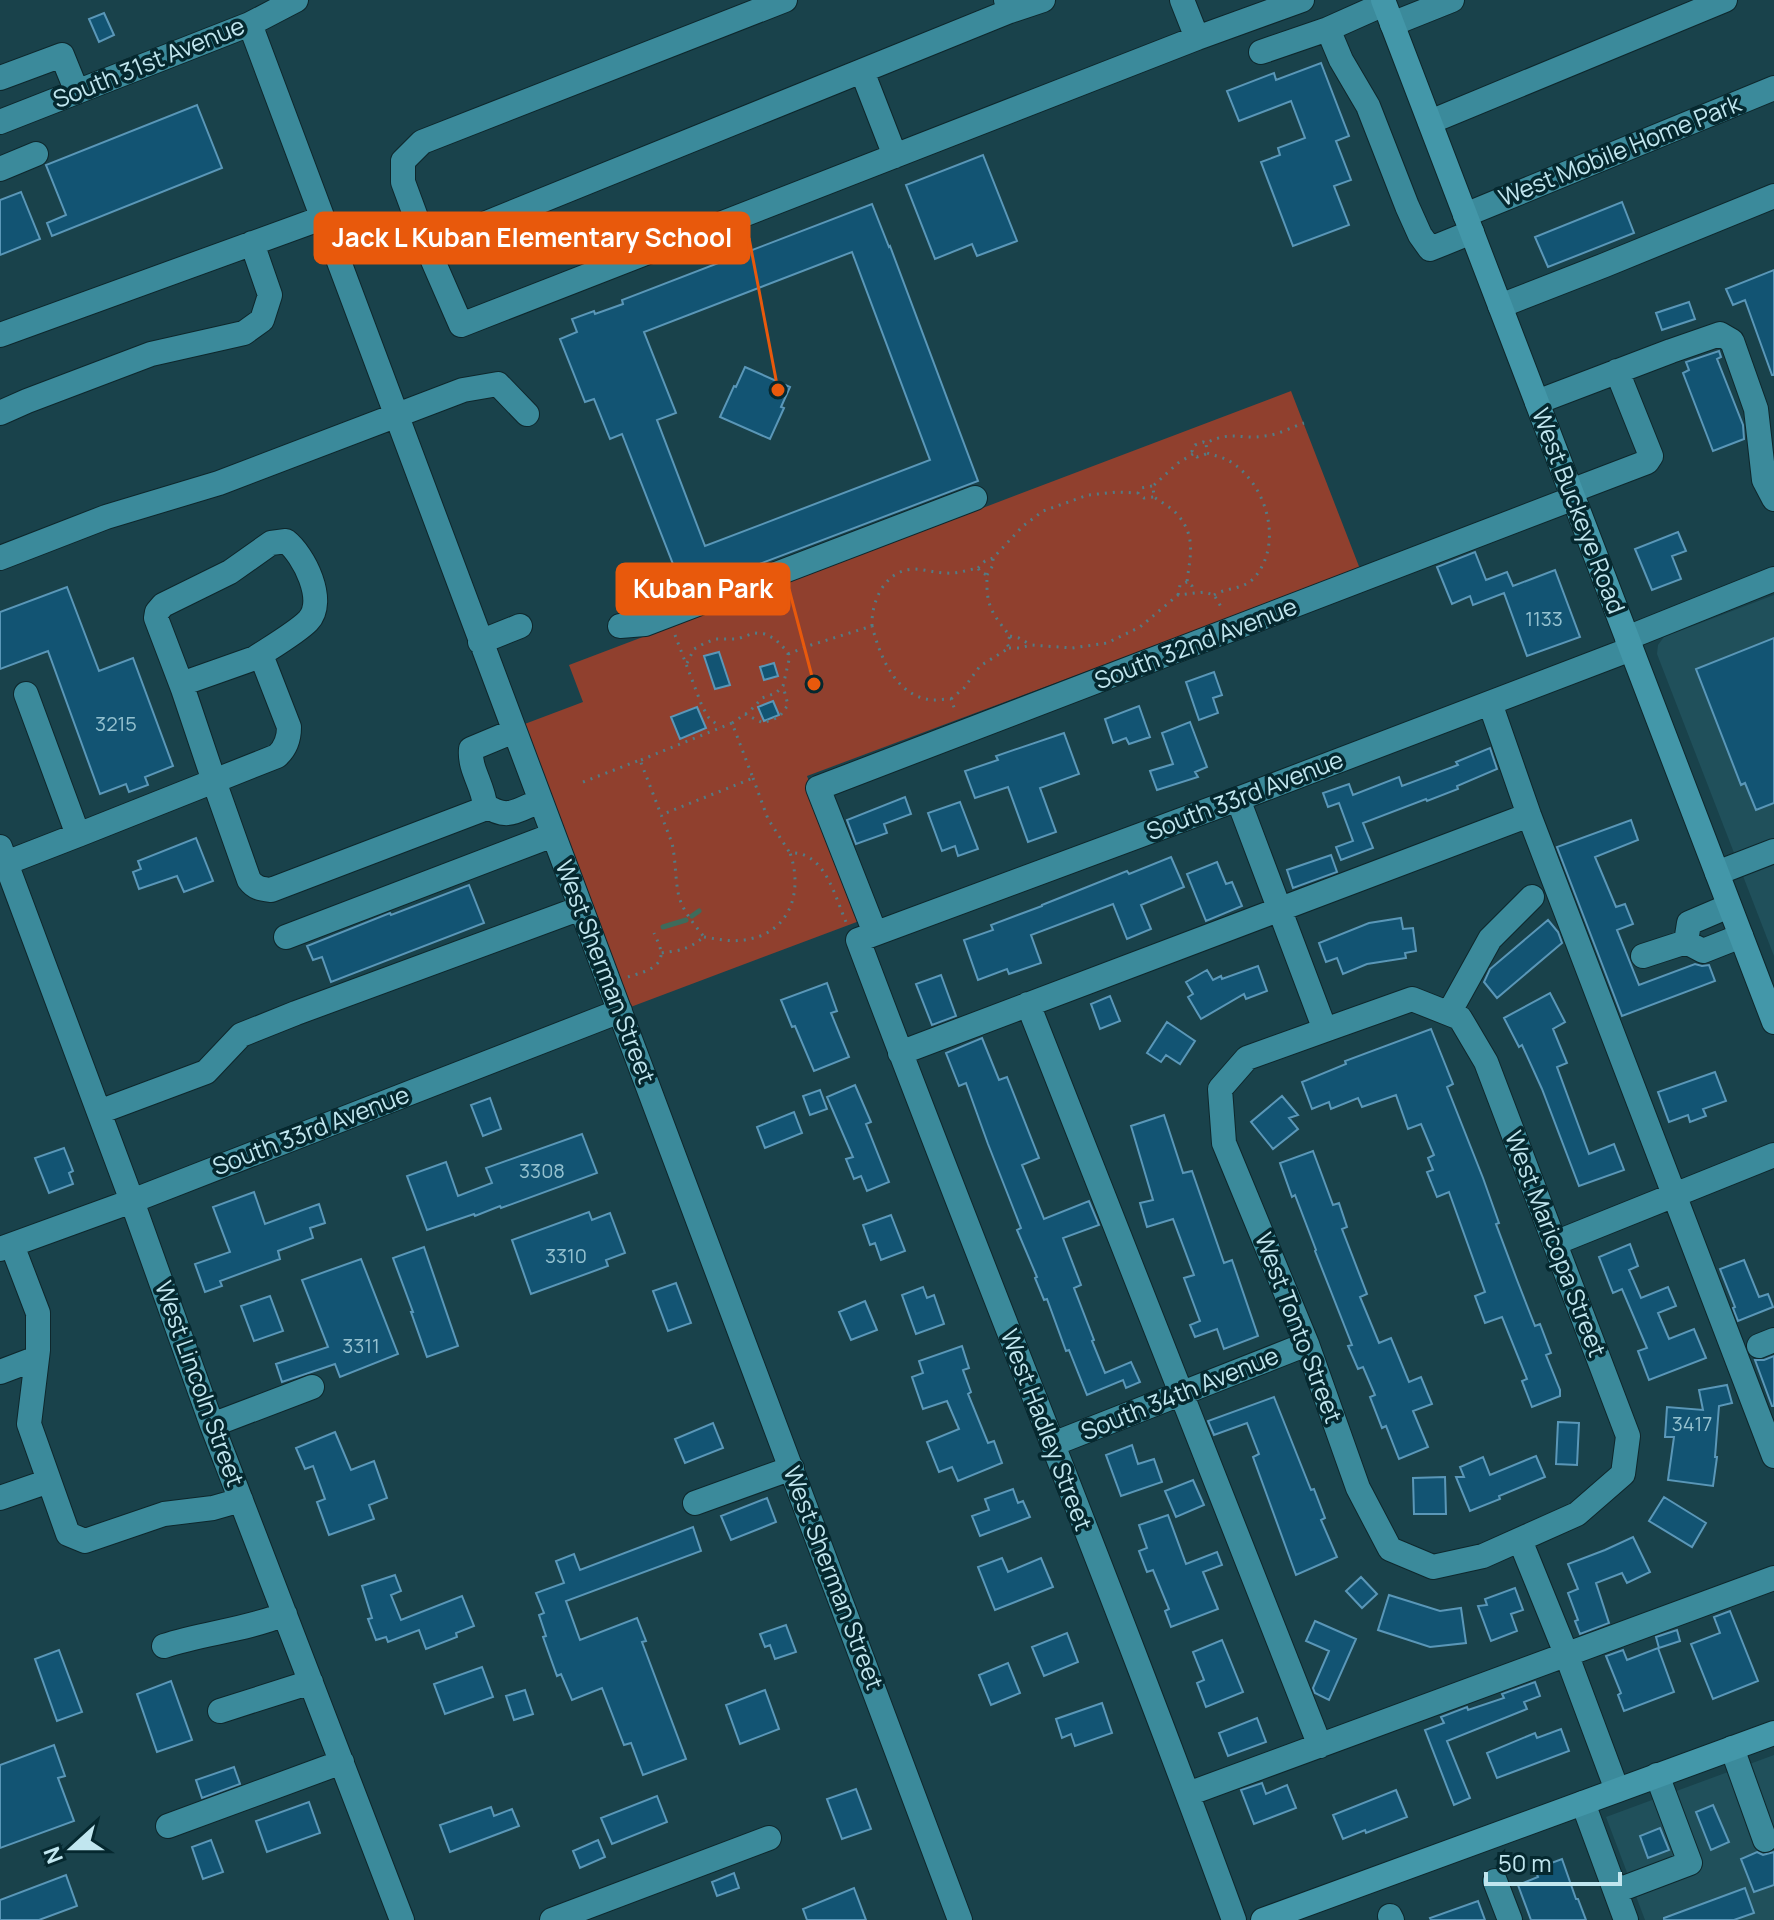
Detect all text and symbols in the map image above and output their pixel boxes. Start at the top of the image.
street label: South 31st Avenue [48,8,249,115]
street label: West Mobile Home Park [1494,86,1746,213]
callout: Jack L Kuban Elementary School [315,213,749,263]
text: Jack L Kuban Elementary School [332,219,732,255]
street label: West Buckeye Road [1525,403,1634,618]
callout: Kuban Park [617,564,789,614]
text: Kuban Park [633,570,774,606]
street label: South 32nd Avenue [1090,589,1301,696]
house number: 1133 [1525,605,1563,632]
house number: 3215 [95,710,137,737]
street label: South 33rd Avenue [1141,742,1347,847]
street label: West Sherman Street [549,855,664,1088]
street label: South 33rd Avenue [207,1077,413,1182]
street label: West Maricopa Street [1498,1126,1615,1361]
house number: 3308 [519,1157,565,1184]
street label: West Tonto Street [1248,1227,1351,1427]
house number: 3310 [545,1242,587,1269]
street label: West Lincoln Street [148,1276,253,1491]
street label: West Hadley Street [994,1324,1101,1535]
house number: 3311 [342,1332,380,1359]
street label: South 34th Avenue [1076,1338,1283,1447]
house number: 3417 [1672,1410,1712,1437]
street label: West Sherman Street [777,1461,892,1694]
north arrow [32,1808,112,1888]
scale bar [1486,1836,1620,1886]
text: N [36,1842,70,1868]
text: 50 m [1498,1846,1552,1879]

